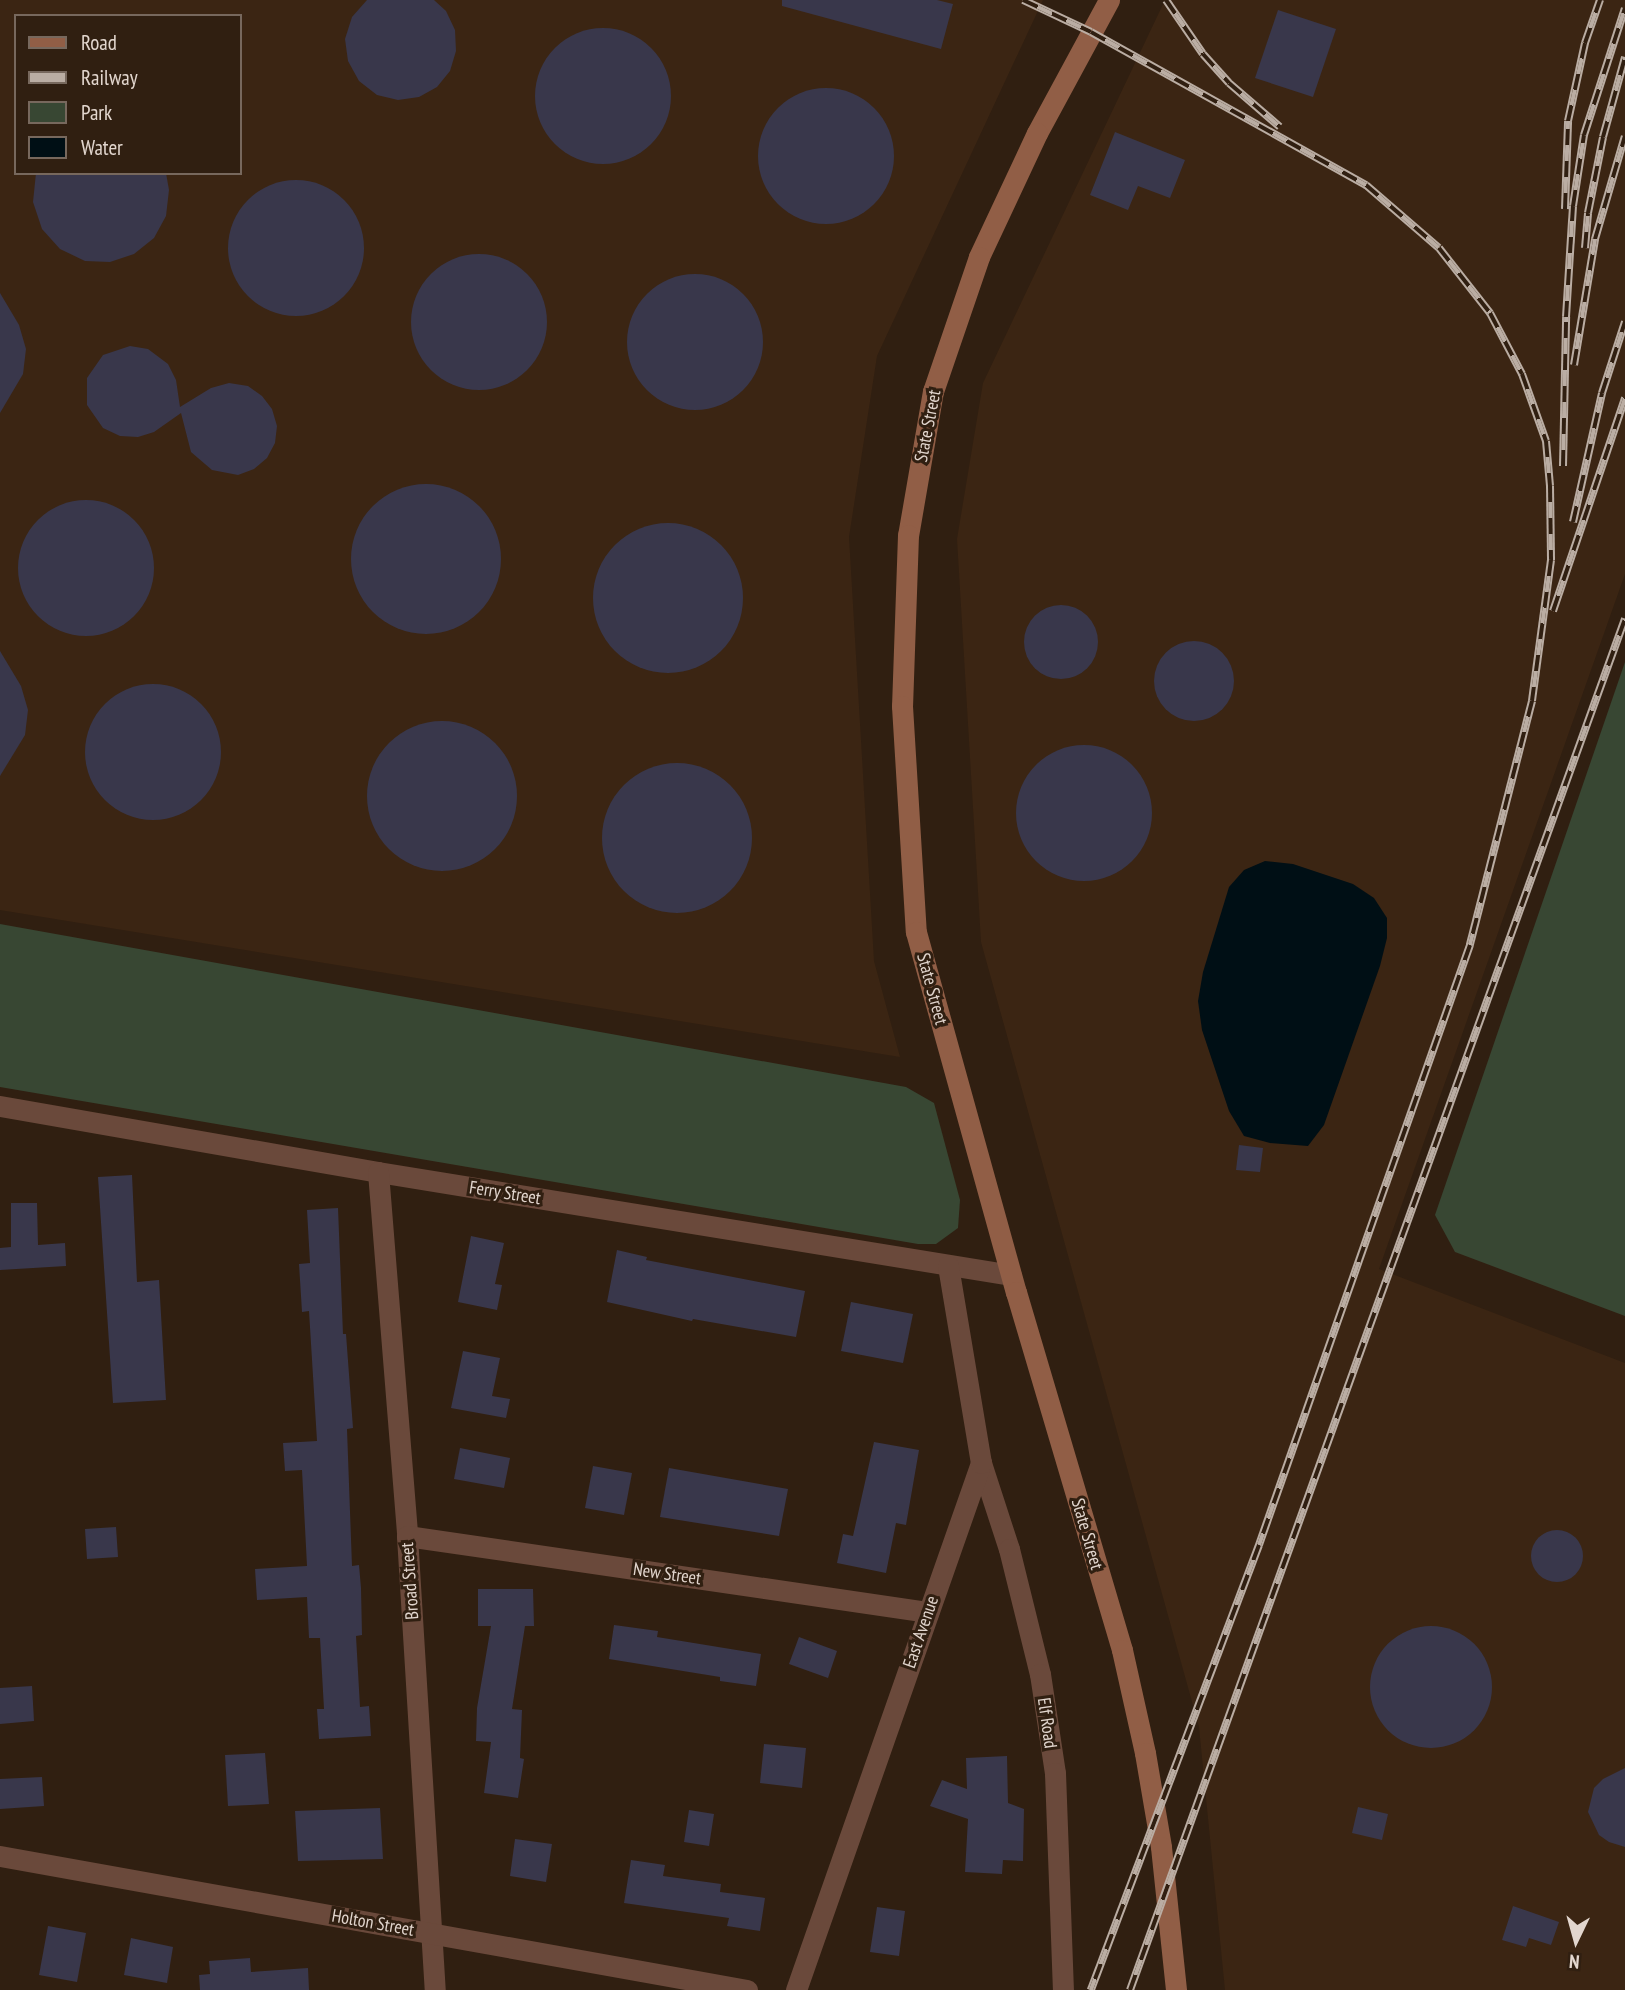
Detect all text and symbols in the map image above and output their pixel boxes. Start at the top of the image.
legend [14,14,242,175]
text: Road [81,29,117,56]
text: Railway [81,64,138,91]
text: Park [81,99,112,126]
text: Water [81,134,123,161]
street label: State Street [910,388,946,464]
street label: State Street [912,951,952,1027]
street label: Ferry Street [467,1177,543,1209]
street label: State Street [1067,1496,1107,1572]
street label: Broad Street [397,1542,423,1620]
street label: New Street [631,1559,703,1589]
street label: East Avenue [899,1593,943,1671]
street label: Elf Road [1033,1696,1061,1750]
street label: Holton Street [330,1905,416,1941]
north arrow [1541,1906,1611,1976]
text: N [1568,1950,1580,1974]

